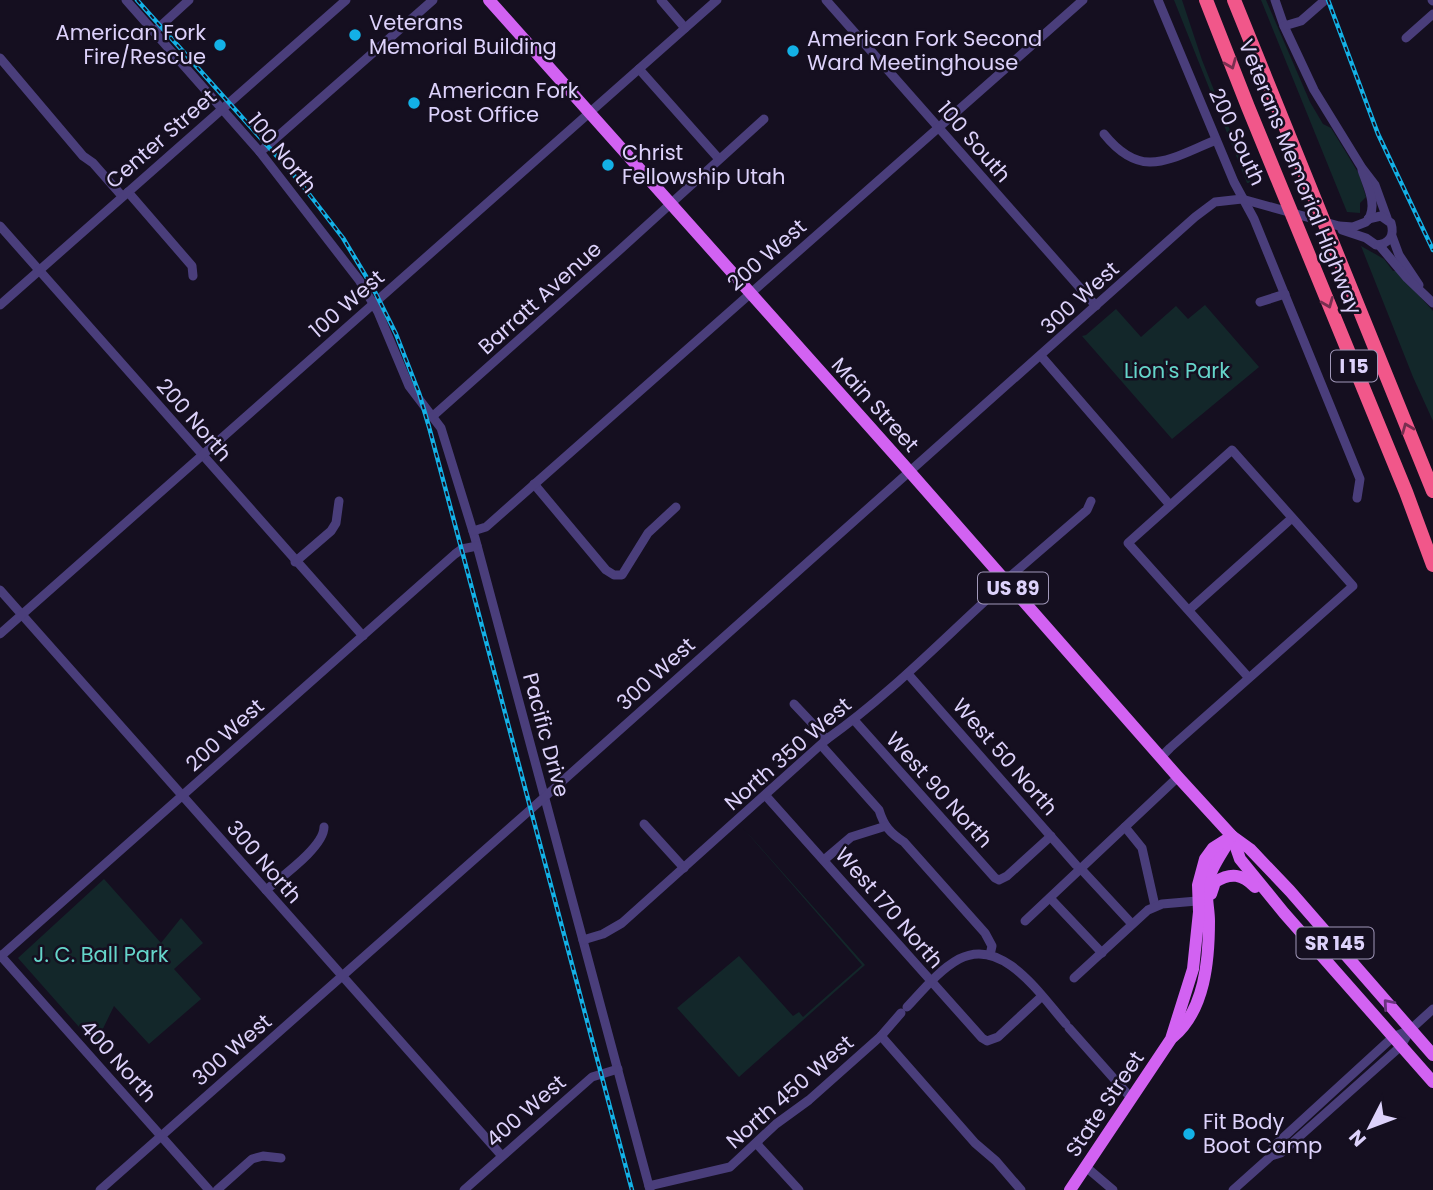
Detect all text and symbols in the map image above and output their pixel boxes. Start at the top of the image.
place label: Veterans Memorial Building [369,8,557,61]
place label: American Fork Fire/Rescue [56,18,206,71]
place label: American Fork Second Ward Meetinghouse [807,24,1042,77]
marker: Veterans Memorial Building [347,27,363,43]
street label: Veterans Memorial Highway [1232,35,1369,319]
marker: American Fork Fire/Rescue [212,37,228,53]
marker: American Fork Second Ward Meetinghouse [785,43,801,59]
one-way arrow [1222,57,1236,69]
place label: American Fork Post Office [428,76,579,129]
street label: Center Street [99,82,222,195]
street label: 200 South [1202,83,1273,190]
marker: American Fork Post Office [406,95,422,111]
street label: 100 South [931,95,1018,189]
street label: 100 North [241,106,324,199]
place label: Christ Fellowship Utah [622,138,785,191]
marker: Christ Fellowship Utah [600,157,616,173]
street label: 200 West [721,212,812,297]
street label: Barratt Avenue [472,234,608,361]
street label: 300 West [1034,255,1125,341]
street label: 100 West [303,263,390,344]
one-way arrow [1320,295,1334,308]
road number: I 15 [1331,350,1377,382]
street label: Main Street [825,351,926,458]
park label: Lion's Park [1124,356,1230,385]
street label: 200 North [150,372,239,467]
one-way arrow [1401,422,1415,435]
road number: US 89 [978,572,1048,604]
street label: 300 West [610,631,701,717]
street label: Pacific Drive [516,670,577,800]
street label: North 350 West [718,690,857,817]
street label: 200 West [179,692,270,778]
street label: West 50 North [946,692,1064,822]
street label: West 90 North [879,725,999,854]
street label: 300 North [220,814,309,909]
street label: West 170 North [829,841,950,974]
road number: SR 145 [1296,928,1374,959]
park label: J. C. Ball Park [33,940,169,969]
one-way arrow [1384,1000,1396,1013]
street label: 300 West [186,1007,278,1092]
street label: 400 North [73,1013,163,1108]
street label: North 450 West [720,1028,860,1155]
street label: State Street [1058,1045,1151,1162]
street label: 400 West [479,1068,572,1153]
north arrow [1335,1092,1405,1162]
place label: Fit Body Boot Camp [1203,1107,1322,1160]
text: N [1343,1124,1373,1152]
marker: Fit Body Boot Camp [1181,1126,1197,1142]

